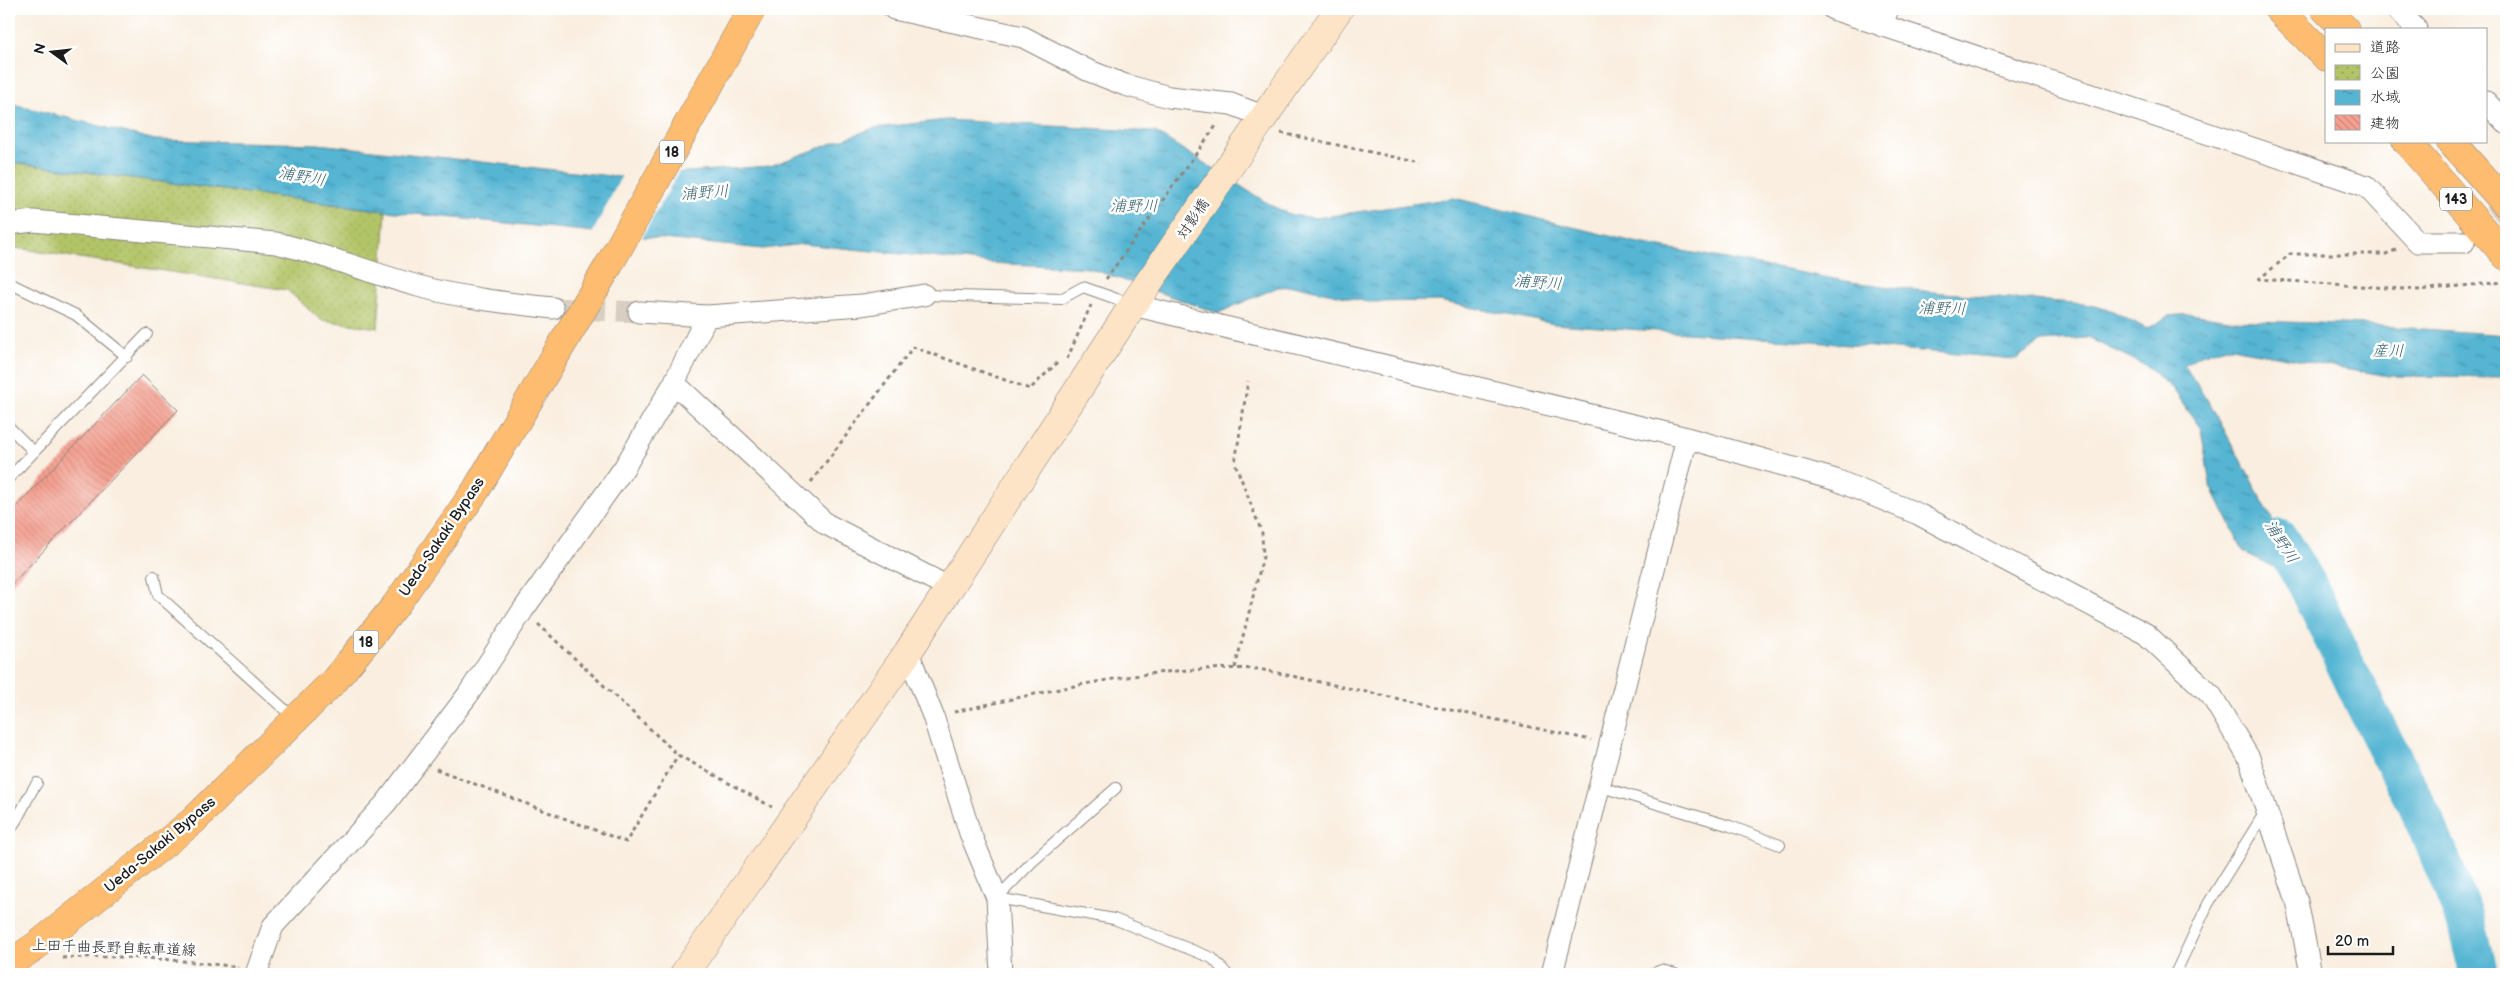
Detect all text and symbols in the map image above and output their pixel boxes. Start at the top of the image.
north arrow [28,28,78,78]
legend [2325,28,2488,142]
text: 道路 [2370,38,2400,57]
text: N [30,41,49,56]
text: 公園 [2370,64,2400,83]
text: 水域 [2370,88,2400,107]
text: 建物 [2370,114,2400,133]
road number: 18 [660,140,684,163]
water label: 浦野川 [277,163,327,191]
water label: 浦野川 [680,182,730,204]
road number: 143 [2440,188,2472,210]
street label: 対影橋 [1173,195,1213,243]
water label: 浦野川 [1110,197,1158,216]
water label: 浦野川 [1513,272,1563,294]
water label: 浦野川 [1918,299,1966,319]
water label: 産川 [2372,342,2404,361]
street label: Ueda-Sakaki Bypass [395,473,489,600]
water label: 浦野川 [2260,517,2302,567]
road number: 18 [354,630,378,654]
street label: Ueda-Sakaki Bypass [100,792,220,897]
scale bar [2328,923,2392,955]
text: 20 m [2335,932,2369,951]
street label: 上田千曲長野自転車道線 [31,936,197,960]

